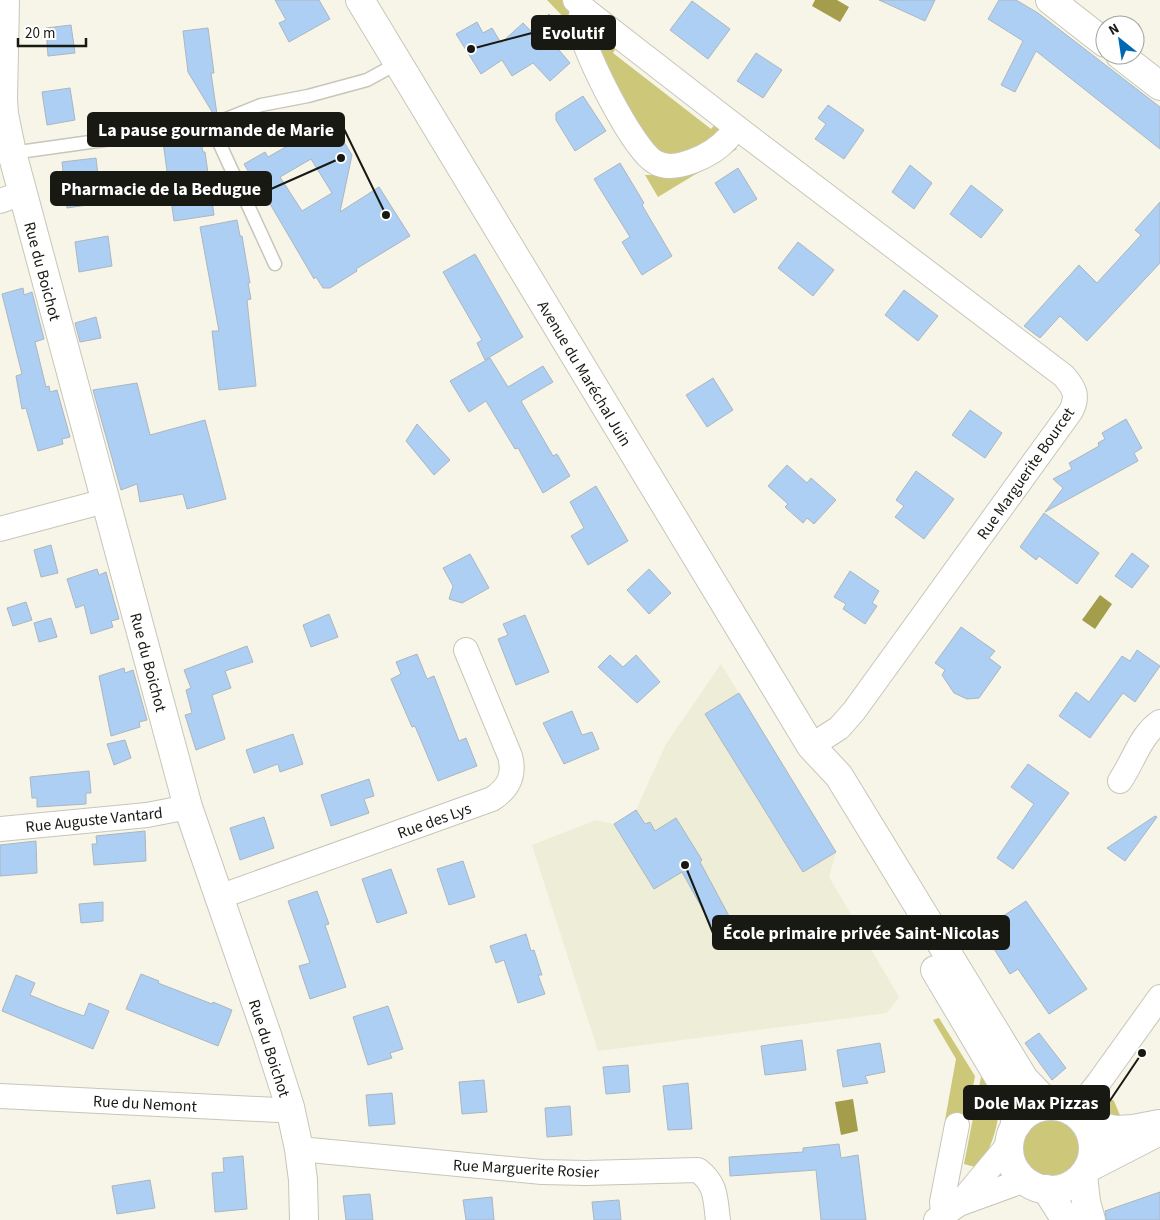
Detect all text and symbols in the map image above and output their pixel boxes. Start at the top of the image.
scale bar [18,15,85,47]
north arrow [1095,15,1145,65]
callout: Evolutif [532,16,615,49]
text: N [1105,19,1123,41]
text: Evolutif [542,21,605,46]
text: 20 m [25,23,55,44]
callout: La pause gourmande de Marie [88,113,344,146]
text: La pause gourmande de Marie [98,118,334,143]
callout: Pharmacie de la Bedugue [51,172,271,205]
text: Pharmacie de la Bedugue [61,177,261,202]
street label: Rue du Boichot [18,219,66,324]
street label: Avenue du Maréchal Juin [532,296,637,451]
street label: Rue Marguerite Bourcet [972,403,1080,544]
street label: Rue du Boichot [124,610,172,715]
street label: Rue des Lys [394,797,475,844]
street label: Rue Auguste Vantard [24,802,164,838]
callout: École primaire privée Saint-Nicolas [713,916,1009,949]
text: École primaire privée Saint-Nicolas [723,921,999,946]
street label: Rue du Boichot [243,997,295,1101]
callout: Dole Max Pizzas [964,1086,1109,1119]
street label: Rue du Nemont [92,1090,198,1118]
text: Dole Max Pizzas [973,1091,1099,1116]
street label: Rue Marguerite Rosier [452,1154,600,1184]

